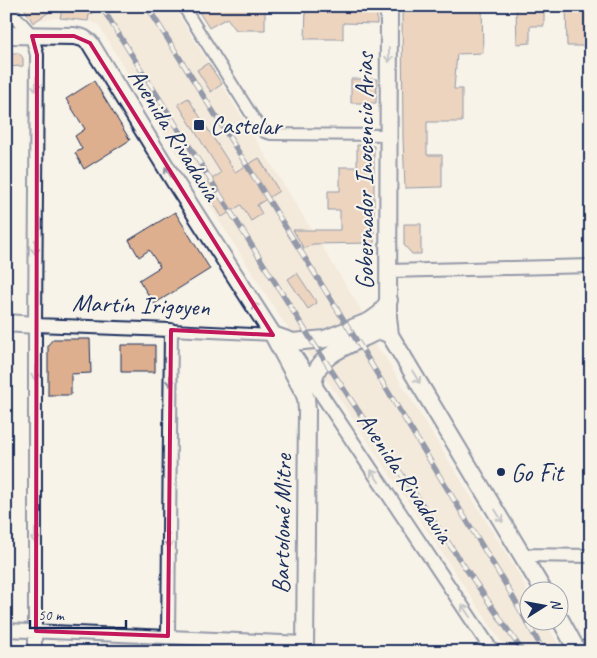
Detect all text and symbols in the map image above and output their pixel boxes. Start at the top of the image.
one-way arrow [384,46,394,63]
street label: Gobernador Inocencio Arias [349,50,381,289]
street label: Avenida Rivadavia [121,62,229,209]
one-way arrow [31,76,41,92]
place label: Castelar [210,110,284,142]
marker: Castelar [192,118,206,132]
one-way arrow [164,166,174,180]
one-way arrow [30,238,40,255]
street label: Martín Irigoyen [72,287,211,323]
one-way arrow [251,303,261,317]
one-way arrow [30,365,40,381]
one-way arrow [165,370,175,386]
one-way arrow [411,370,421,384]
street label: Avenida Rivadavia [350,406,462,551]
street label: Bartolomé Mitre [265,452,299,594]
place label: Go Fit [511,457,565,489]
marker: Go Fit [495,466,507,478]
one-way arrow [370,469,380,483]
one-way arrow [495,509,505,523]
one-way arrow [30,528,40,544]
one-way arrow [164,533,173,549]
north arrow [520,580,570,630]
scale bar [30,598,126,630]
text: N [547,598,566,612]
one-way arrow [460,605,470,619]
text: 50 m [38,606,65,625]

